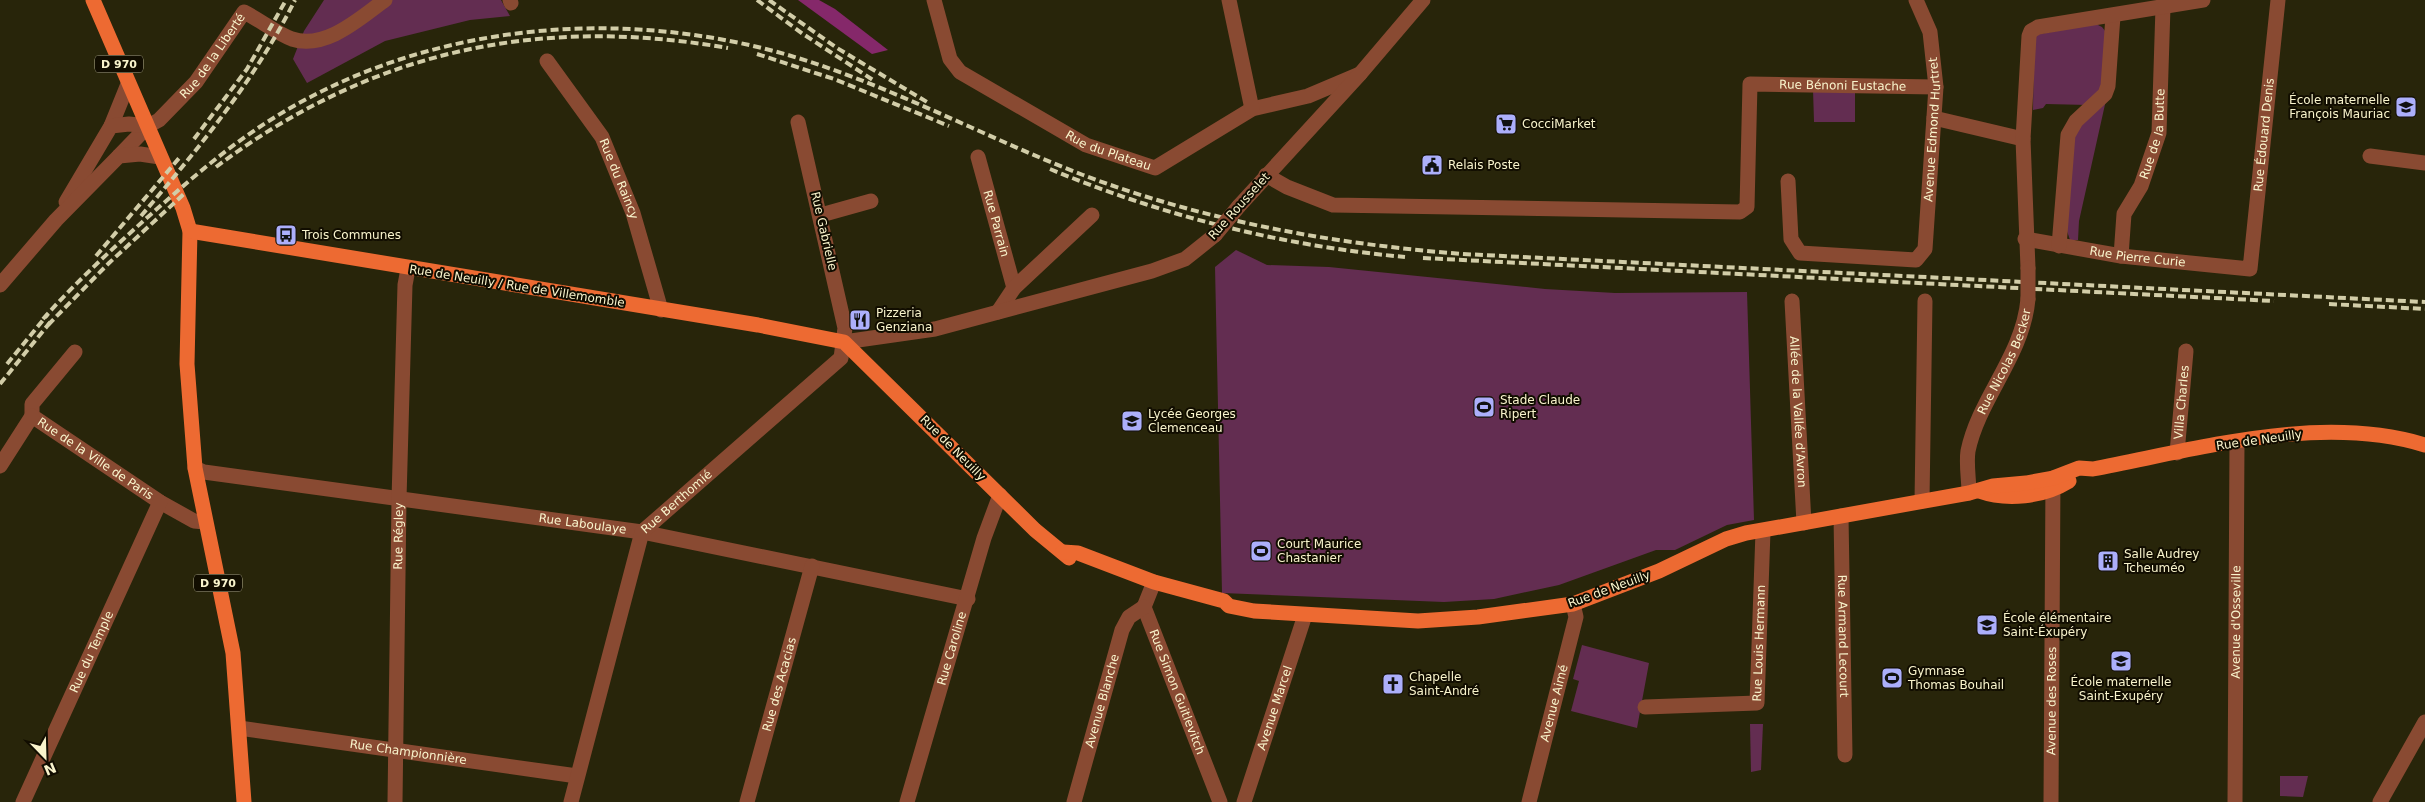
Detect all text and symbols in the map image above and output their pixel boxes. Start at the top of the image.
street label: Rue de la Liberté [177,11,248,101]
road number: D 970 [95,56,143,72]
street label: Avenue Edmond Hurtret [1921,56,1943,202]
street label: Rue Bénoni Eustache [1779,77,1906,94]
street label: Rue Édouard Denis [2251,77,2277,192]
street label: Rue de la Butte [2137,88,2167,181]
place label: École maternelle François Mauriac [2289,92,2390,121]
school or university icon: École maternelle François Mauriac [2394,95,2418,119]
supermarket icon: CocciMarket [1494,112,1518,136]
place label: CocciMarket [1522,117,1596,131]
street label: Rue du Plateau [1063,128,1153,173]
street label: Rue du Raincy [596,136,641,221]
public building icon: Relais Poste [1420,153,1444,177]
place label: Relais Poste [1448,158,1520,172]
street label: Rue Rousselet [1205,170,1273,242]
street label: Rue Parrain [980,189,1012,259]
street label: Rue Gabrielle [808,190,840,272]
bus stop icon: Trois Communes [274,223,298,247]
place label: Trois Communes [301,228,401,242]
street label: Rue Pierre Curie [2088,244,2186,269]
street label: Rue de Neuilly / Rue de Villemomble [408,262,626,310]
place label: Pizzeria Genziana [876,306,932,334]
restaurant icon: Pizzeria Genziana [848,308,872,332]
street label: Rue Nicolas Becker [1975,308,2034,417]
street label: Allée de la Vallée d'Avron [1787,336,1809,488]
street label: Villa Charles [2171,364,2192,440]
place label: Stade Claude Ripert [1500,393,1580,421]
sports icon: Stade Claude Ripert [1472,395,1496,419]
place label: Lycée Georges Clemenceau [1148,407,1236,435]
school or university icon: Lycée Georges Clemenceau [1120,409,1144,433]
street label: Rue de Neuilly [917,412,989,484]
street label: Rue de la Ville de Paris [35,415,156,503]
street label: Rue de Neuilly [2215,427,2303,453]
street label: Rue Berthomié [638,467,715,537]
street label: Rue Régley [391,502,406,570]
street label: Rue Laboulaye [538,511,627,537]
place label: Court Maurice Chastanier [1277,537,1361,565]
sports icon: Court Maurice Chastanier [1249,539,1273,563]
place label: Salle Audrey Tcheuméo [2123,547,2199,575]
building icon: Salle Audrey Tcheuméo [2096,549,2120,573]
street label: Avenue d'Osseville [2229,565,2243,679]
street label: Rue de Neuilly [1566,568,1652,610]
road number: D 970 [194,574,242,592]
street label: Rue Armand Lecourt [1835,574,1851,698]
street label: Rue Louis Hermann [1750,584,1768,702]
street label: Rue du Temple [67,609,116,695]
street label: Rue Caroline [934,610,969,687]
place label: École élémentaire Saint-Éxupéry [2003,610,2111,639]
school or university icon: École élémentaire Saint-Éxupéry [1975,613,1999,637]
street label: Rue Simon Guitlevitch [1146,627,1208,756]
street label: Rue des Acacias [760,636,799,733]
street label: Avenue des Roses [2044,647,2059,755]
school or university icon: École maternelle Saint-Exupéry [2109,649,2133,673]
street label: Avenue Blanche [1082,652,1122,749]
street label: Avenue Aimé [1538,663,1571,743]
street label: Avenue Marcel [1254,664,1295,752]
place label: Gymnase Thomas Bouhail [1907,664,2004,692]
sports icon: Gymnase Thomas Bouhail [1880,666,1904,690]
place label: Chapelle Saint-André [1409,670,1479,698]
church icon: Chapelle Saint-André [1381,672,1405,696]
place label: École maternelle Saint-Exupéry [2071,674,2171,703]
north arrow [20,732,70,782]
street label: Rue Championnière [349,737,468,767]
text: N [42,759,59,779]

